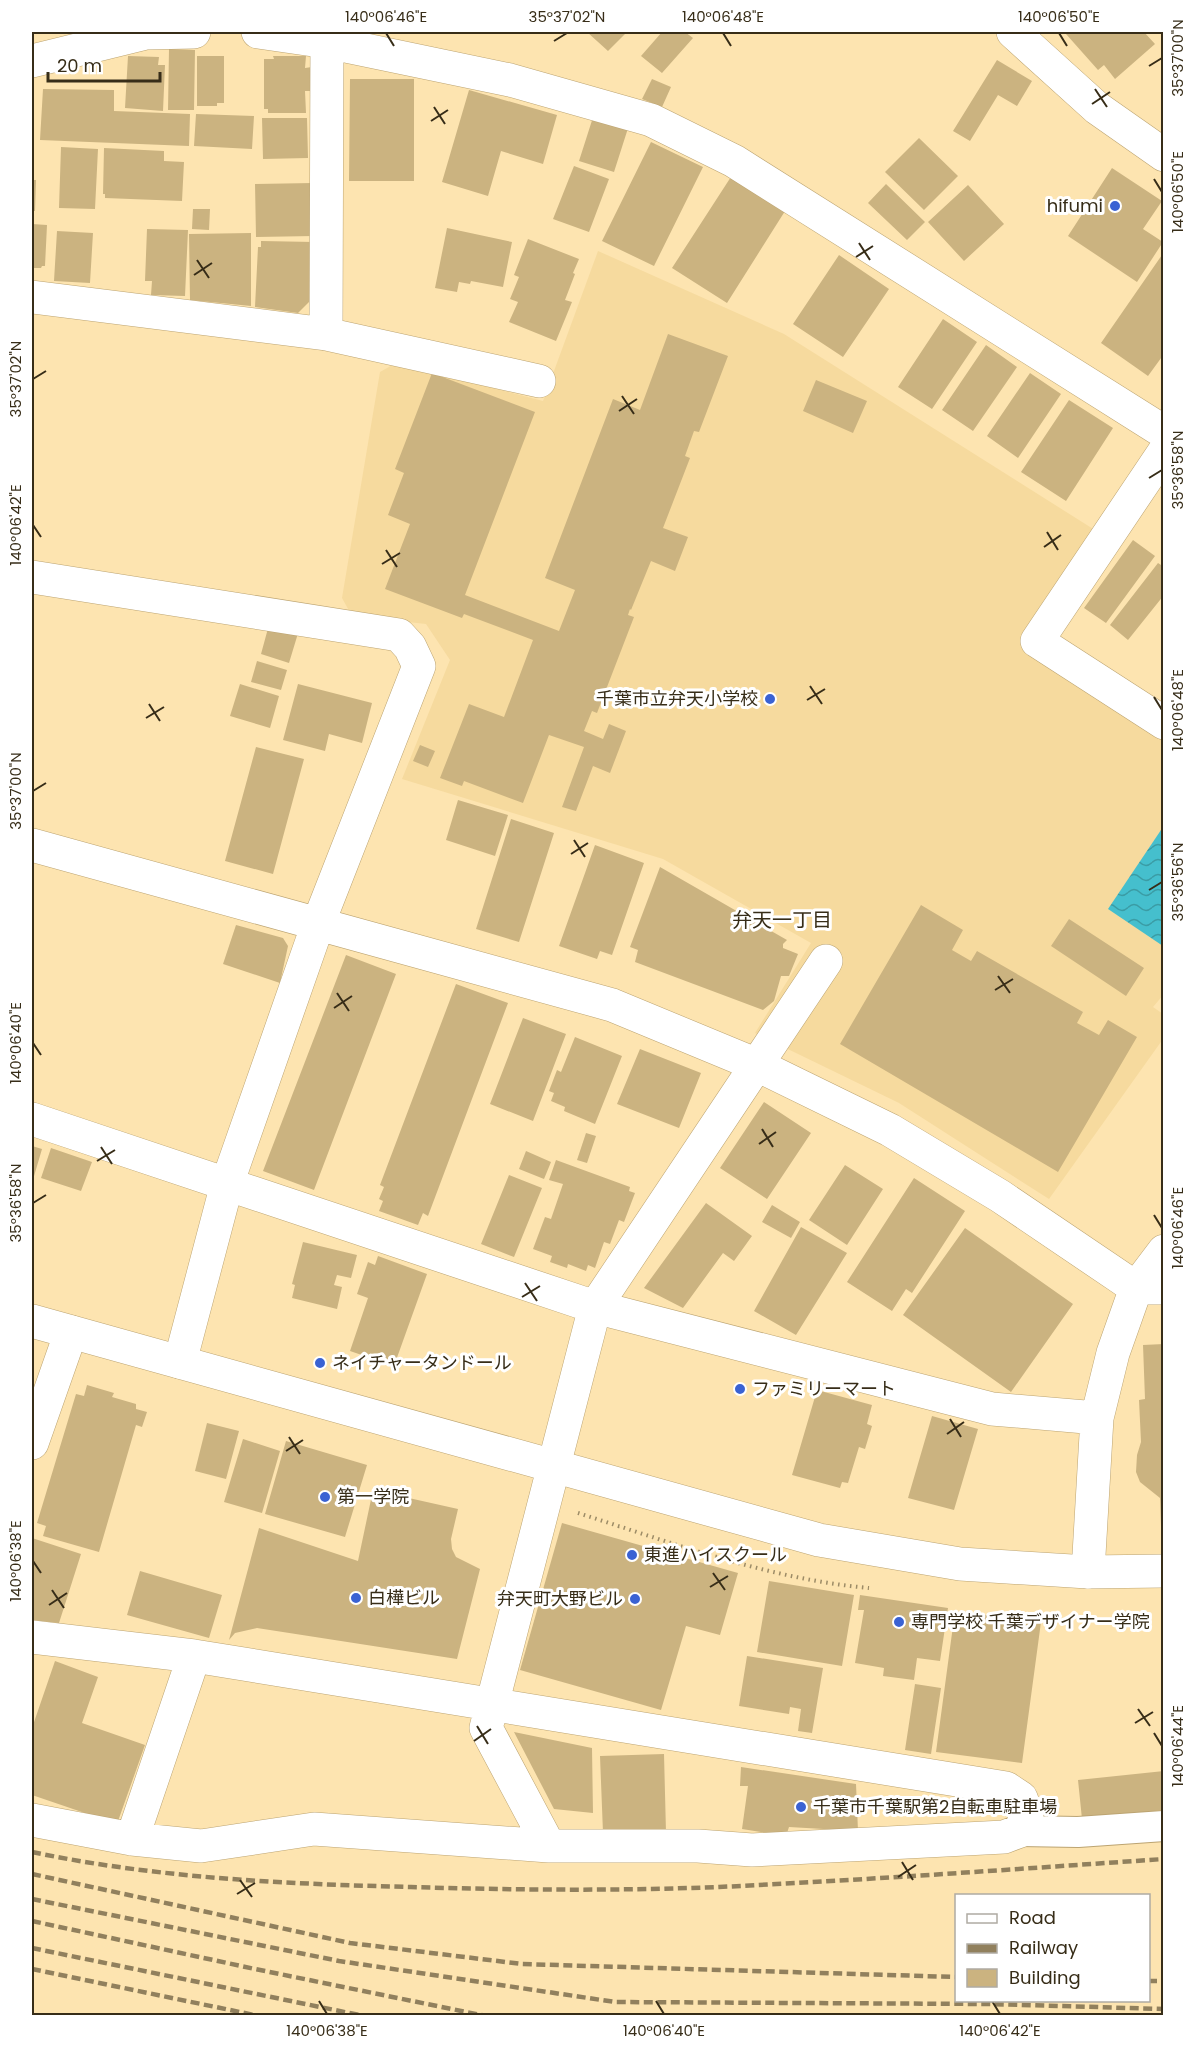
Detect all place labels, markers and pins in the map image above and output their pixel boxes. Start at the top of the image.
place label: hifumi [1047,193,1103,218]
marker: hifumi [1108,199,1122,213]
place label: 千葉市立弁天小学校 [596,686,758,711]
marker: 千葉市立弁天小学校 [763,692,777,706]
place label: ネイチャータンドール [332,1350,512,1375]
marker: ネイチャータンドール [313,1356,327,1370]
place label: ファミリーマート [752,1376,896,1401]
marker: ファミリーマート [733,1382,747,1396]
place label: 第一学院 [337,1484,409,1509]
marker: 第一学院 [318,1490,332,1504]
place label: 東進ハイスクール [644,1542,787,1567]
marker: 東進ハイスクール [625,1548,639,1562]
place label: 白樺ビル [368,1585,440,1610]
place label: 弁天町大野ビル [497,1586,623,1611]
marker: 白樺ビル [349,1591,363,1605]
marker: 弁天町大野ビル [628,1592,642,1606]
place label: 専門学校 千葉デザイナー学院 [911,1609,1149,1634]
marker: 専門学校 千葉デザイナー学院 [892,1615,906,1629]
place label: 千葉市千葉駅第2自転車駐車場 [813,1794,1057,1819]
marker: 千葉市千葉駅第2自転車駐車場 [794,1800,808,1814]

